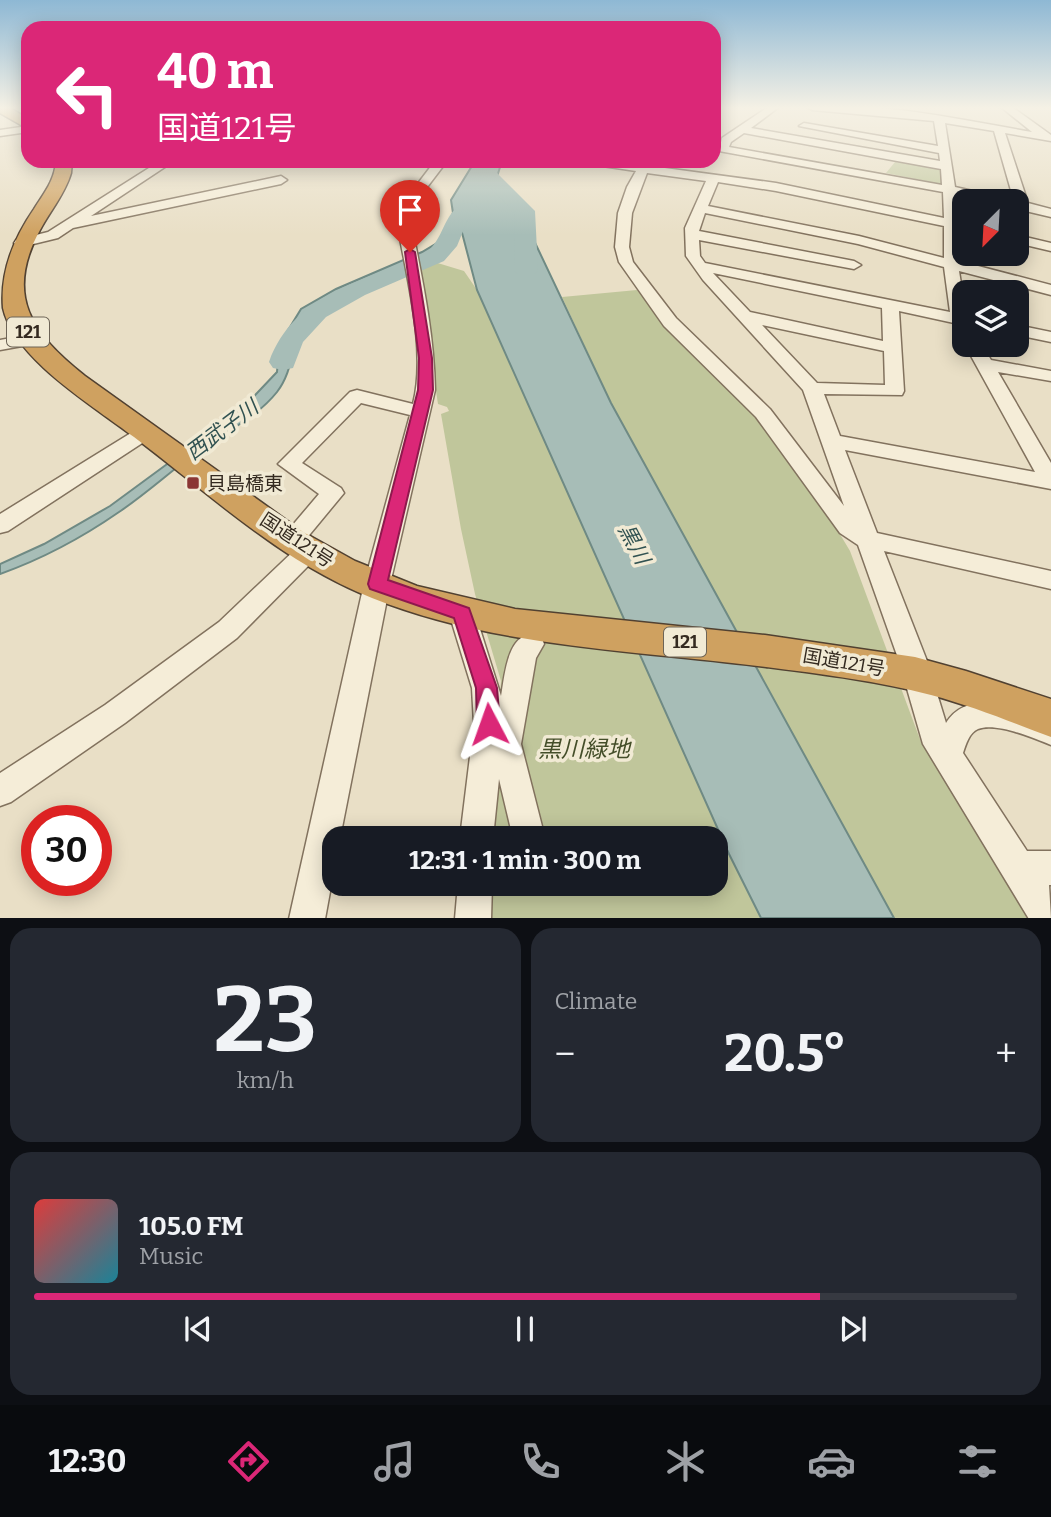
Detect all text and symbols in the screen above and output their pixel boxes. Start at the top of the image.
text: 40 m [157,42,274,101]
icon: left [42,49,133,140]
text: 国道121号 [157,109,296,147]
pin [380,180,440,252]
north arrow [952,189,1029,266]
map controls [952,189,1029,357]
icon: arrive [391,191,429,229]
button: layers [952,280,1029,357]
road number: 121 [7,318,49,346]
water label: 西武子川 [181,393,265,466]
place label: 貝島橋東 [207,472,283,495]
marker: 貝島橋東 [185,475,201,491]
street label: 国道121号 [256,508,338,572]
water label: 黒川 [613,519,656,570]
road number: 121 [664,628,706,656]
street label: 国道121号 [801,643,887,681]
position arrow [452,687,526,761]
park label: 黒川緑地 [538,735,632,763]
speed limit sign: 30 [21,805,112,896]
text: 12:31 · 1 min · 300 m [409,845,641,876]
text: 23 [213,966,317,1075]
text: Climate [555,987,637,1015]
text: 20.5° [724,1022,847,1085]
text: − [555,1031,575,1077]
text: + [995,1031,1017,1077]
text: km/h [237,1066,294,1094]
text: 105.0 FM [139,1211,244,1242]
text: Music [139,1242,203,1270]
icon: previous [179,1310,217,1348]
icon: pause [506,1310,544,1348]
icon: next [834,1310,872,1348]
icon: directions [224,1437,273,1486]
icon: music [370,1437,419,1486]
icon: phone [516,1437,565,1486]
icon: climate [661,1437,710,1486]
icon: car [807,1437,856,1486]
icon: filters [953,1437,1002,1486]
text: 12:30 [48,1442,127,1480]

